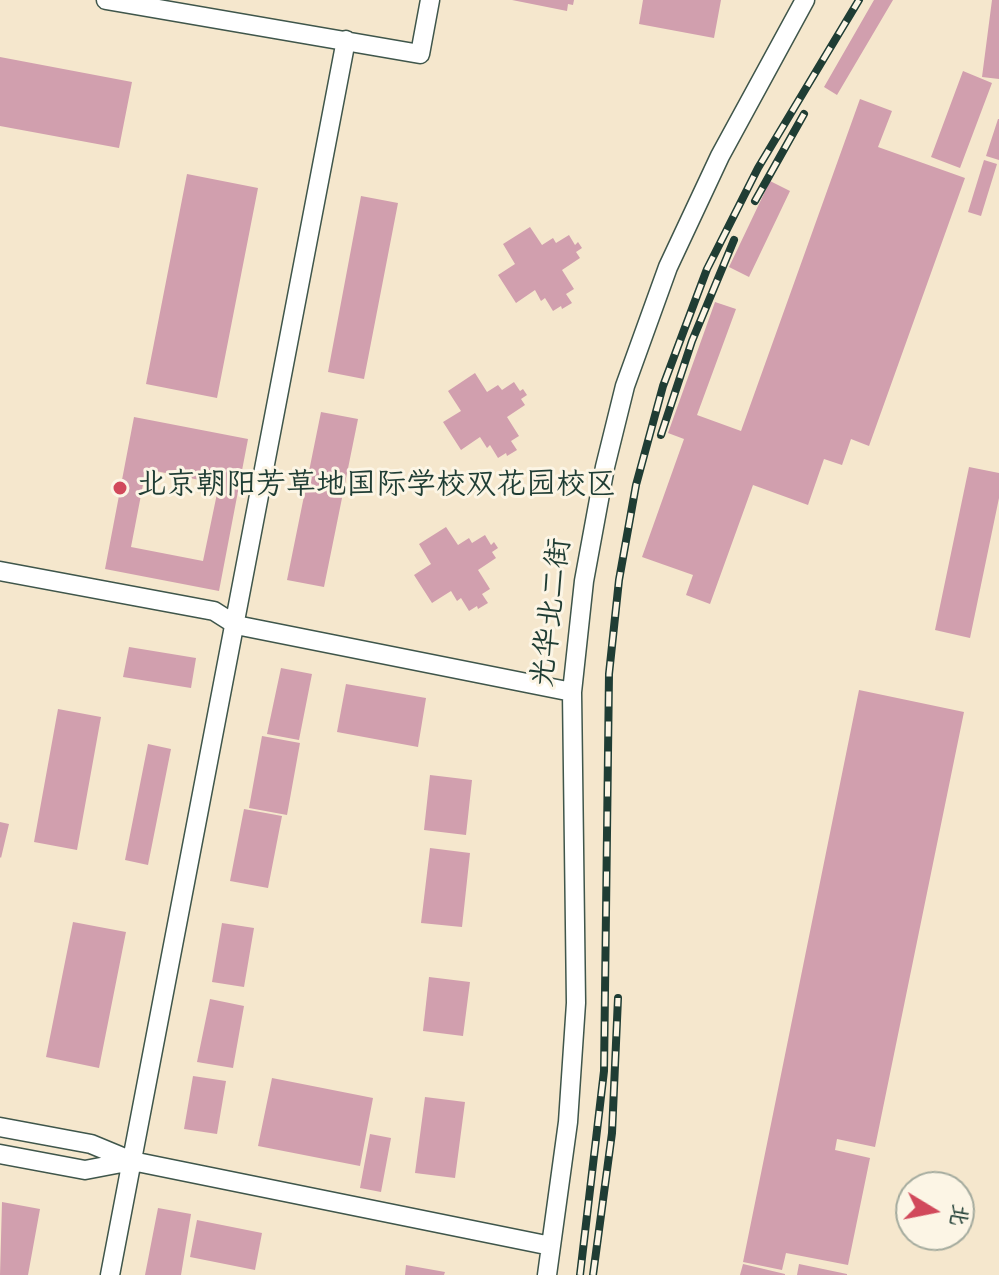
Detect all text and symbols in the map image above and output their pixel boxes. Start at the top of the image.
place label: 北京朝阳芳草地国际学校双花园校区 [136,470,616,506]
marker: 北京朝阳芳草地国际学校双花园校区 [111,479,129,497]
street label: 光华北二街 [528,536,582,690]
north arrow [895,1171,975,1251]
text: 北 [942,1202,971,1228]

